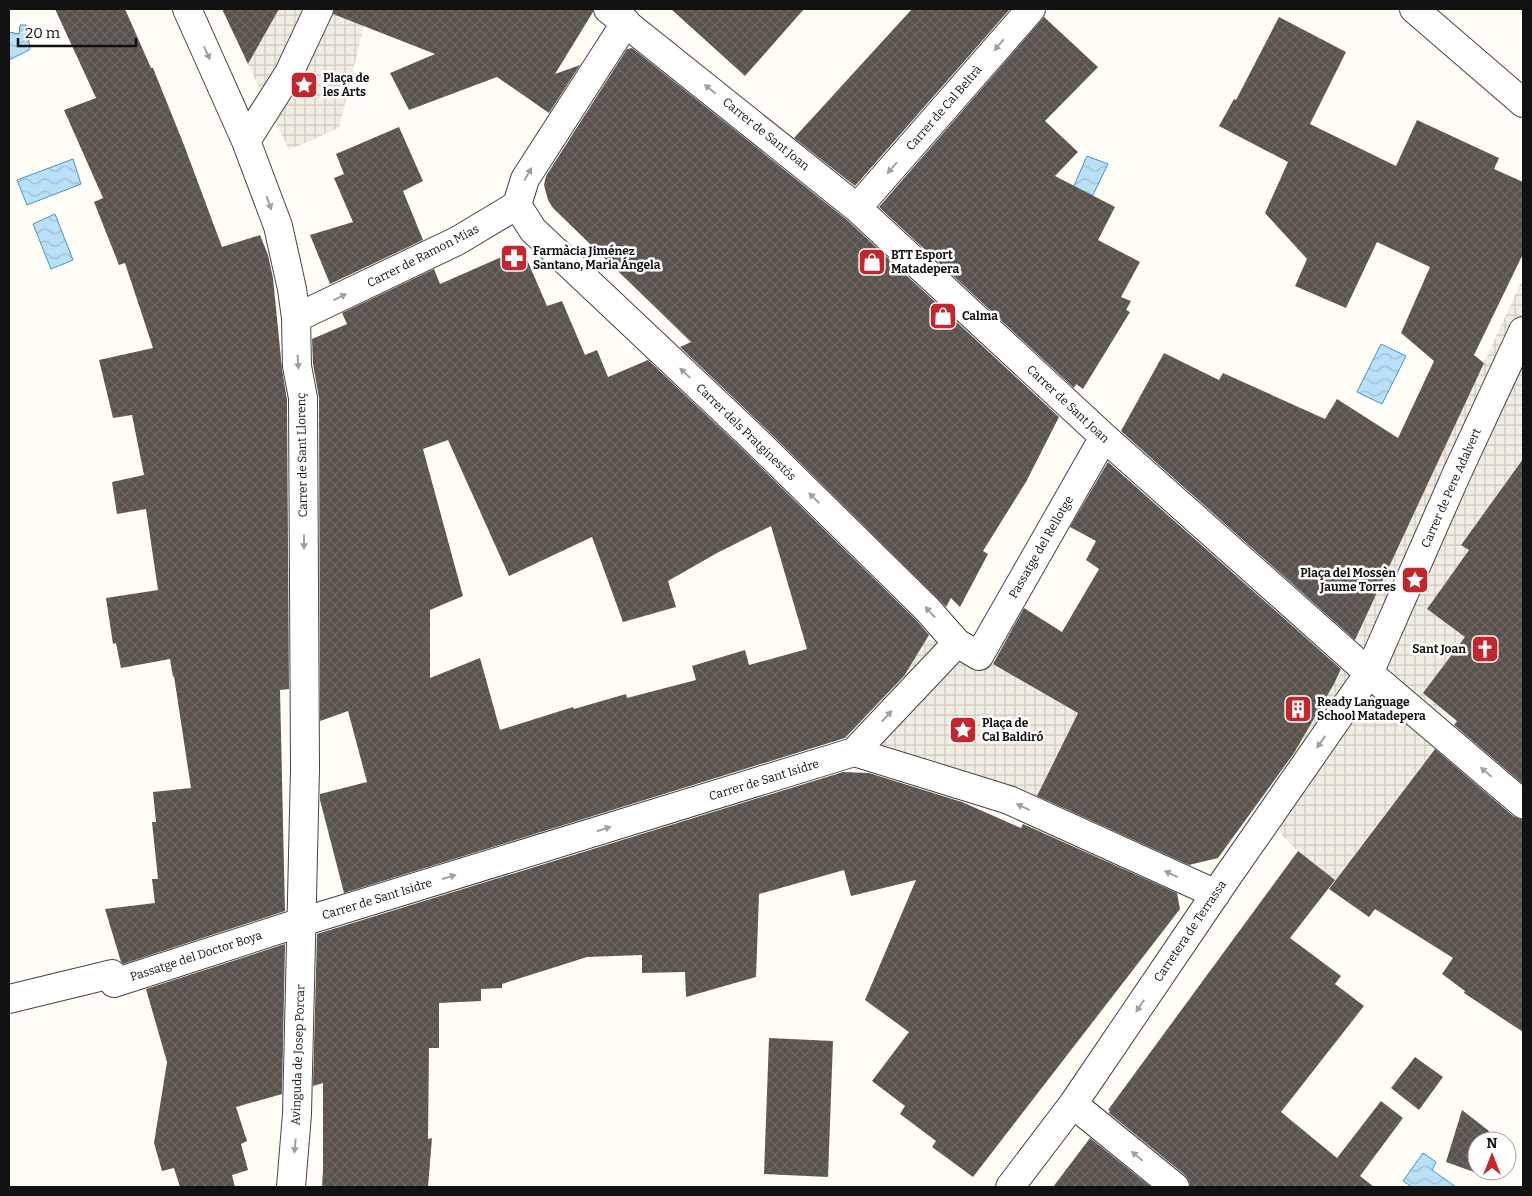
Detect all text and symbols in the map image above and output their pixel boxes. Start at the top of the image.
scale bar [18,15,135,47]
text: 20 m [25,24,61,42]
one-way arrow [993,39,1004,52]
one-way arrow [203,46,211,60]
street label: Carrer de Cal Beltrà [903,62,985,153]
place icon: Plaça de les Arts [289,70,319,100]
place label: Plaça de les Arts [323,71,370,99]
one-way arrow [704,84,717,95]
street label: Carrer de Sant Joan [720,95,812,173]
one-way arrow [886,161,898,173]
one-way arrow [524,168,533,181]
one-way arrow [265,196,273,211]
street label: Carrer de Ramon Mias [365,222,481,290]
pharmacy icon: Farmàcia Jiménez Santano, Maria Ángela [499,243,529,273]
place label: Farmàcia Jiménez Santano, Maria Ángela [533,244,661,272]
shop icon: BTT Esport Matadepera [857,247,887,277]
place label: BTT Esport Matadepera [891,248,959,276]
one-way arrow [333,293,347,301]
shop icon: Calma [928,301,958,331]
place label: Calma [962,309,998,323]
one-way arrow [294,354,302,370]
street label: Carrer de Sant Joan [1024,362,1112,446]
one-way arrow [679,367,691,379]
street label: Carrer dels Pratginestós [693,381,799,484]
street label: Carrer de Sant Llorenç [294,393,310,517]
street label: Carrer de Pere Adalvert [1418,425,1484,550]
one-way arrow [809,492,821,504]
street label: Passatge del Rellotge [1006,493,1076,601]
one-way arrow [300,534,308,550]
place icon: Plaça del Mossèn Jaume Torres [1400,565,1430,595]
place label: Plaça del Mossèn Jaume Torres [1300,566,1396,594]
one-way arrow [924,607,936,619]
church icon: Sant Joan [1470,634,1500,664]
place label: Sant Joan [1412,642,1466,656]
building icon: Ready Language School Matadepera [1283,694,1313,724]
place label: Ready Language School Matadepera [1317,695,1426,723]
one-way arrow [881,711,893,723]
place icon: Plaça de Cal Baldiró [948,715,978,745]
place label: Plaça de Cal Baldiró [982,716,1044,744]
one-way arrow [1316,736,1326,749]
street label: Carrer de Sant Isidre [707,757,821,803]
one-way arrow [1480,767,1493,778]
one-way arrow [1016,802,1030,810]
one-way arrow [597,825,612,833]
one-way arrow [1164,870,1178,878]
one-way arrow [441,873,456,880]
street label: Carrer de Sant Isidre [320,876,434,922]
street label: Carretera de Terrassa [1151,877,1229,984]
street label: Passatge del Doctor Boya [128,928,264,984]
street label: Avinguda de Josep Porcar [289,984,307,1126]
one-way arrow [1135,999,1145,1013]
north arrow [1467,1131,1517,1181]
text: N [1487,1135,1498,1152]
one-way arrow [290,1138,298,1154]
one-way arrow [1131,1151,1144,1162]

